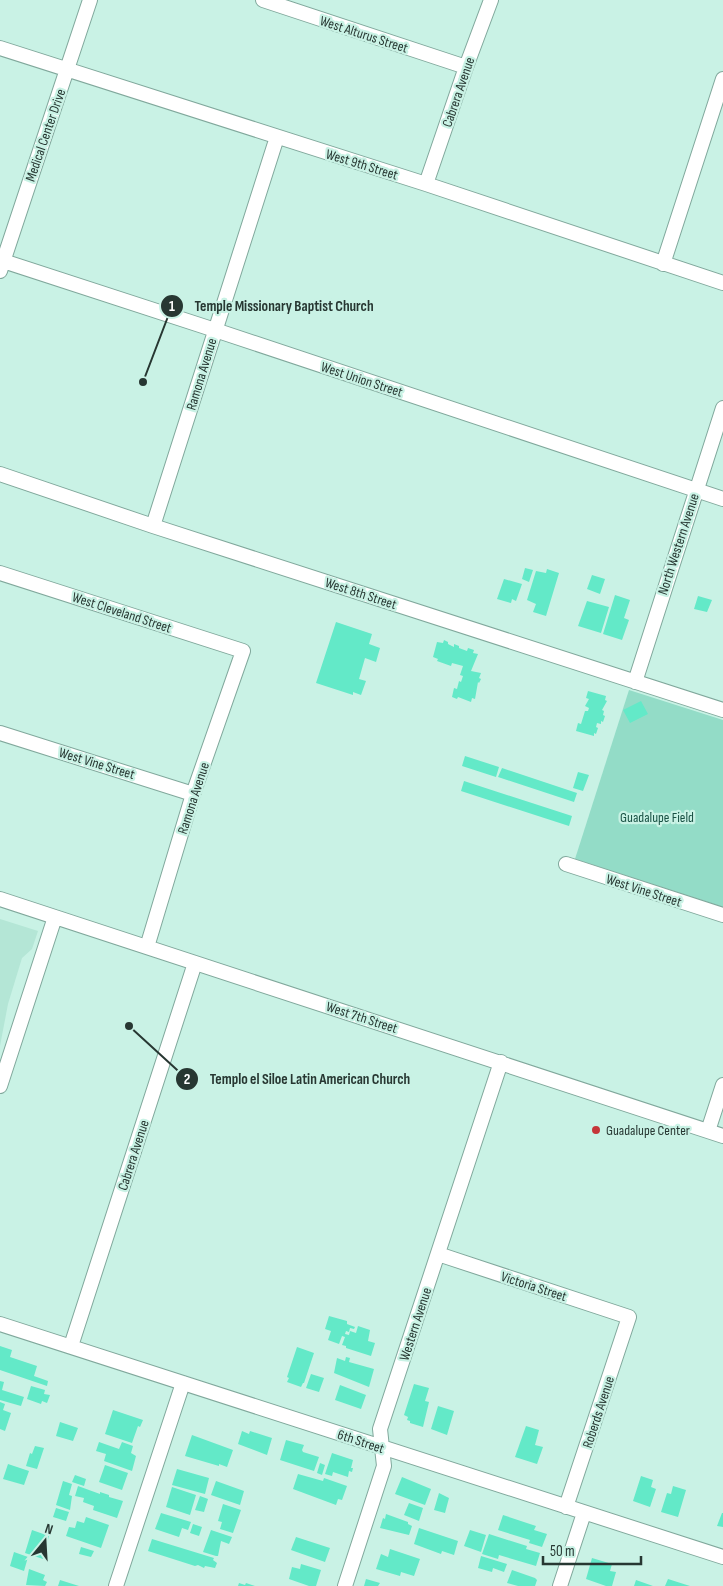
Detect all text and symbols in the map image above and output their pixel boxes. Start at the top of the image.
street label: West Alturus Street [318,12,410,57]
street label: Cabrera Avenue [439,55,478,129]
street label: Medical Center Drive [22,87,69,184]
street label: West 9th Street [324,145,400,183]
callout: Temple Missionary Baptist Church [159,291,384,321]
text: 1 [169,297,175,316]
text: Temple Missionary Baptist Church [194,297,374,316]
street label: Ramona Avenue [182,336,220,412]
street label: West Union Street [319,358,405,401]
street label: North Western Avenue [654,491,703,597]
street label: West 8th Street [323,574,399,613]
street label: West Cleveland Street [70,588,174,637]
street label: West Vine Street [57,744,137,783]
street label: Ramona Avenue [174,760,213,836]
park label: Guadalupe Field [620,809,694,826]
street label: West Vine Street [604,870,684,911]
street label: West 7th Street [324,998,400,1037]
callout: Templo el Siloe Latin American Church [175,1064,421,1094]
text: 2 [184,1070,190,1089]
text: Templo el Siloe Latin American Church [210,1070,410,1089]
street label: Cabrera Avenue [114,1118,153,1192]
place label: Guadalupe Center [606,1122,690,1139]
marker: Guadalupe Center [590,1124,602,1136]
street label: Victoria Street [499,1268,569,1305]
street label: Western Avenue [396,1285,435,1363]
street label: Roberds Avenue [579,1374,618,1450]
street label: 6th Street [335,1426,386,1457]
north arrow [20,1516,70,1566]
text: N [43,1520,55,1538]
scale bar [543,1534,640,1566]
text: 50 m [550,1542,575,1561]

